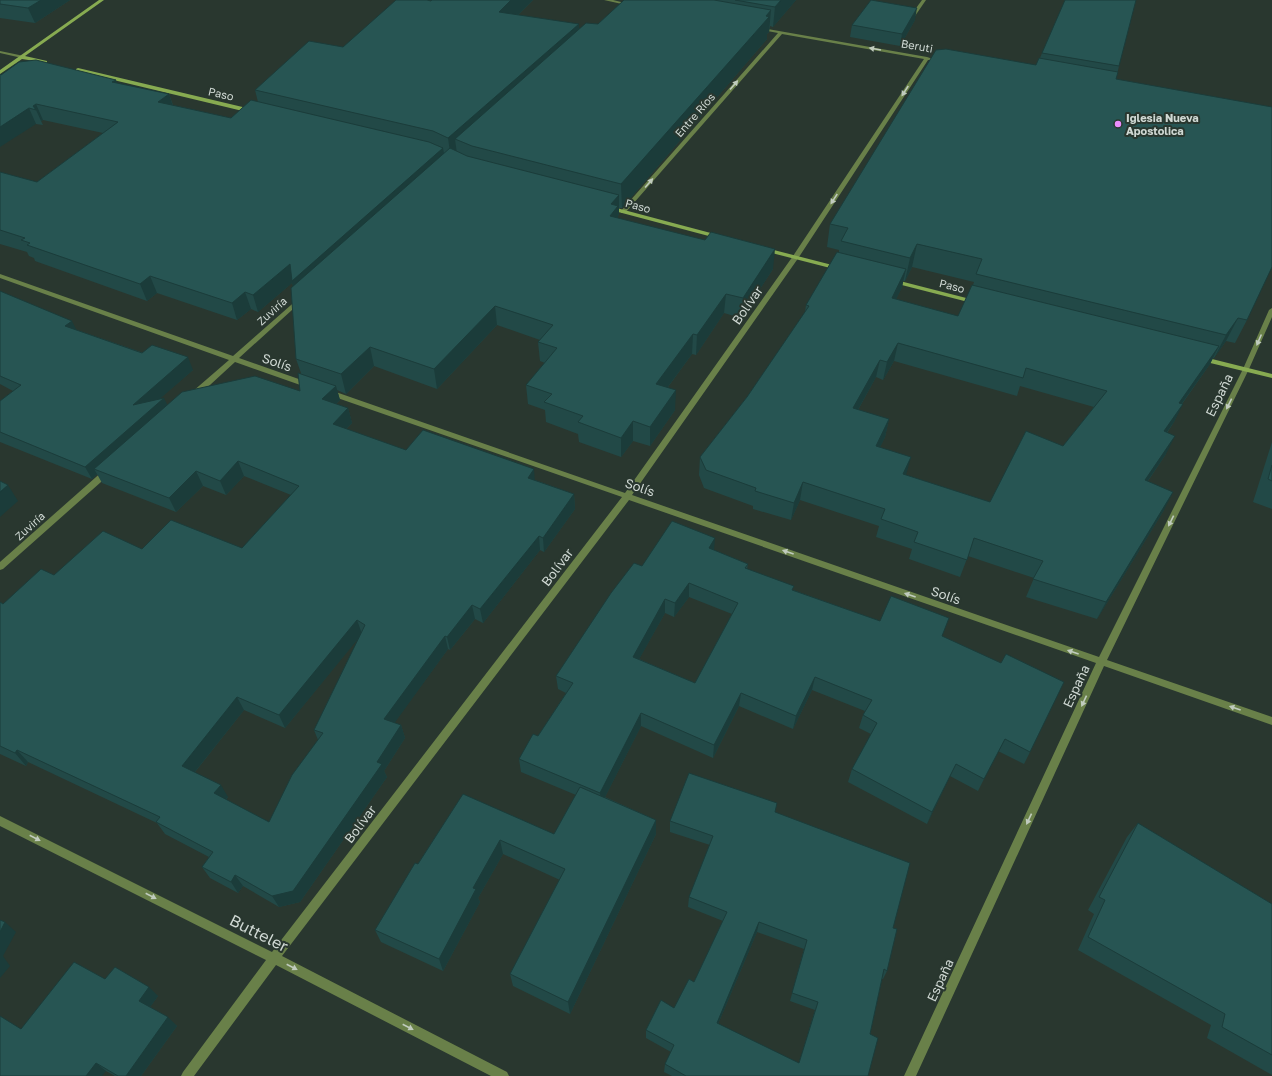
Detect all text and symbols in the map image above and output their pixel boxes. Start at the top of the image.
street label: Beruti [900,36,934,55]
one-way arrow [869,45,881,51]
one-way arrow [730,80,739,90]
street label: Paso [207,84,235,103]
one-way arrow [902,85,909,97]
street label: Entre Ríos [672,90,717,139]
place label: Iglesia Nueva Apostolica [1126,111,1199,137]
marker: Iglesia Nueva Apostolica [1113,119,1123,129]
one-way arrow [644,177,653,188]
one-way arrow [830,194,838,204]
street label: Paso [624,196,653,215]
street label: Paso [938,276,967,295]
street label: Bolívar [728,283,766,327]
street label: Zuviría [254,294,289,327]
one-way arrow [1256,334,1262,345]
street label: Solís [260,349,294,375]
street label: España [1202,371,1236,419]
one-way arrow [1226,398,1232,410]
street label: Solís [623,474,657,500]
street label: Zuviría [12,509,47,542]
one-way arrow [1168,515,1175,526]
street label: Bolívar [538,545,576,589]
one-way arrow [781,548,793,554]
street label: Solís [929,582,963,608]
one-way arrow [904,592,916,598]
one-way arrow [1066,649,1078,655]
street label: España [1059,662,1093,710]
one-way arrow [1081,695,1087,706]
one-way arrow [1229,705,1241,711]
street label: Bolívar [341,802,379,846]
one-way arrow [1026,813,1032,824]
one-way arrow [29,835,41,841]
one-way arrow [145,893,157,899]
street label: Butteler [226,910,292,956]
street label: España [923,956,957,1004]
one-way arrow [287,964,298,970]
one-way arrow [402,1024,414,1030]

